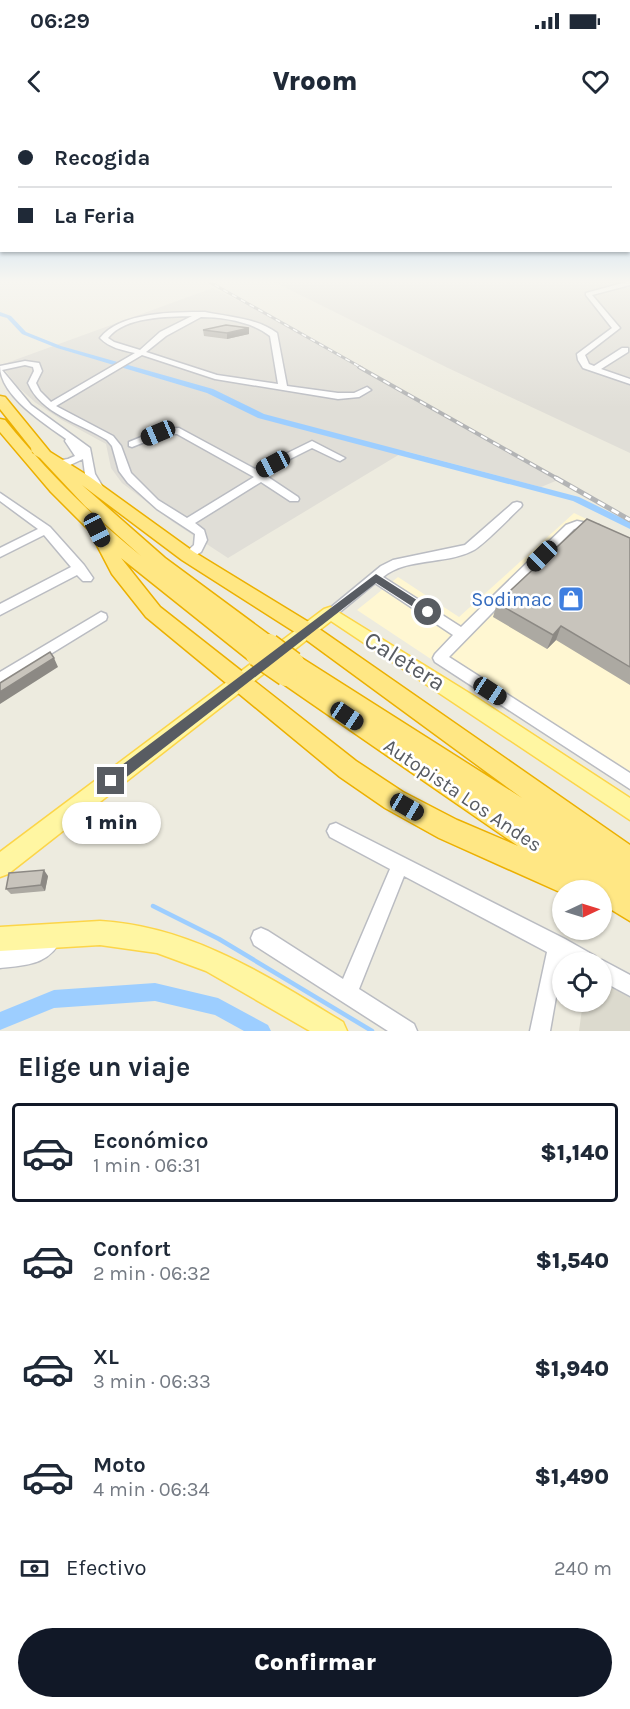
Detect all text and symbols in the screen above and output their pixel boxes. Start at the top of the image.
text: 06:29 [30,8,90,34]
icon: back [18,65,51,98]
text: Vroom [272,65,358,97]
icon: heart [579,65,612,98]
text: Recogida [54,145,150,171]
text: La Feria [54,203,135,229]
car [138,418,178,448]
car [253,448,293,480]
car [81,510,113,550]
car [523,537,561,575]
shop icon: Sodimac [556,584,586,614]
place label: Sodimac [471,588,552,611]
route start [414,598,441,625]
street label: Caletera [359,625,451,697]
car [470,674,510,708]
car [327,698,367,734]
street label: Autopista Los Andes [380,734,546,857]
route end [97,767,124,794]
car [387,790,427,824]
callout: 1 min [62,802,160,844]
text: 1 min [85,811,138,834]
north arrow [552,880,612,940]
map controls [552,880,612,1012]
button: locate [552,952,612,1012]
text: Elige un viaje [18,1051,190,1083]
icon: car [21,1126,75,1180]
text: Económico [93,1128,208,1154]
text: $1,140 [540,1140,609,1166]
text: 1 min · 06:31 [93,1154,201,1177]
icon: car [21,1234,75,1288]
text: Confort [93,1236,171,1262]
text: $1,540 [535,1248,609,1274]
text: 2 min · 06:32 [93,1262,210,1285]
icon: car [21,1342,75,1396]
text: XL [93,1344,119,1370]
text: $1,940 [535,1356,609,1382]
text: 3 min · 06:33 [93,1370,211,1393]
icon: car [21,1450,75,1504]
text: Moto [93,1452,146,1478]
text: $1,490 [535,1464,609,1490]
text: 4 min · 06:34 [93,1478,210,1501]
icon: cash [18,1552,51,1585]
text: Efectivo [66,1555,146,1581]
text: 240 m [554,1557,612,1580]
button: Confirmar [18,1628,612,1697]

